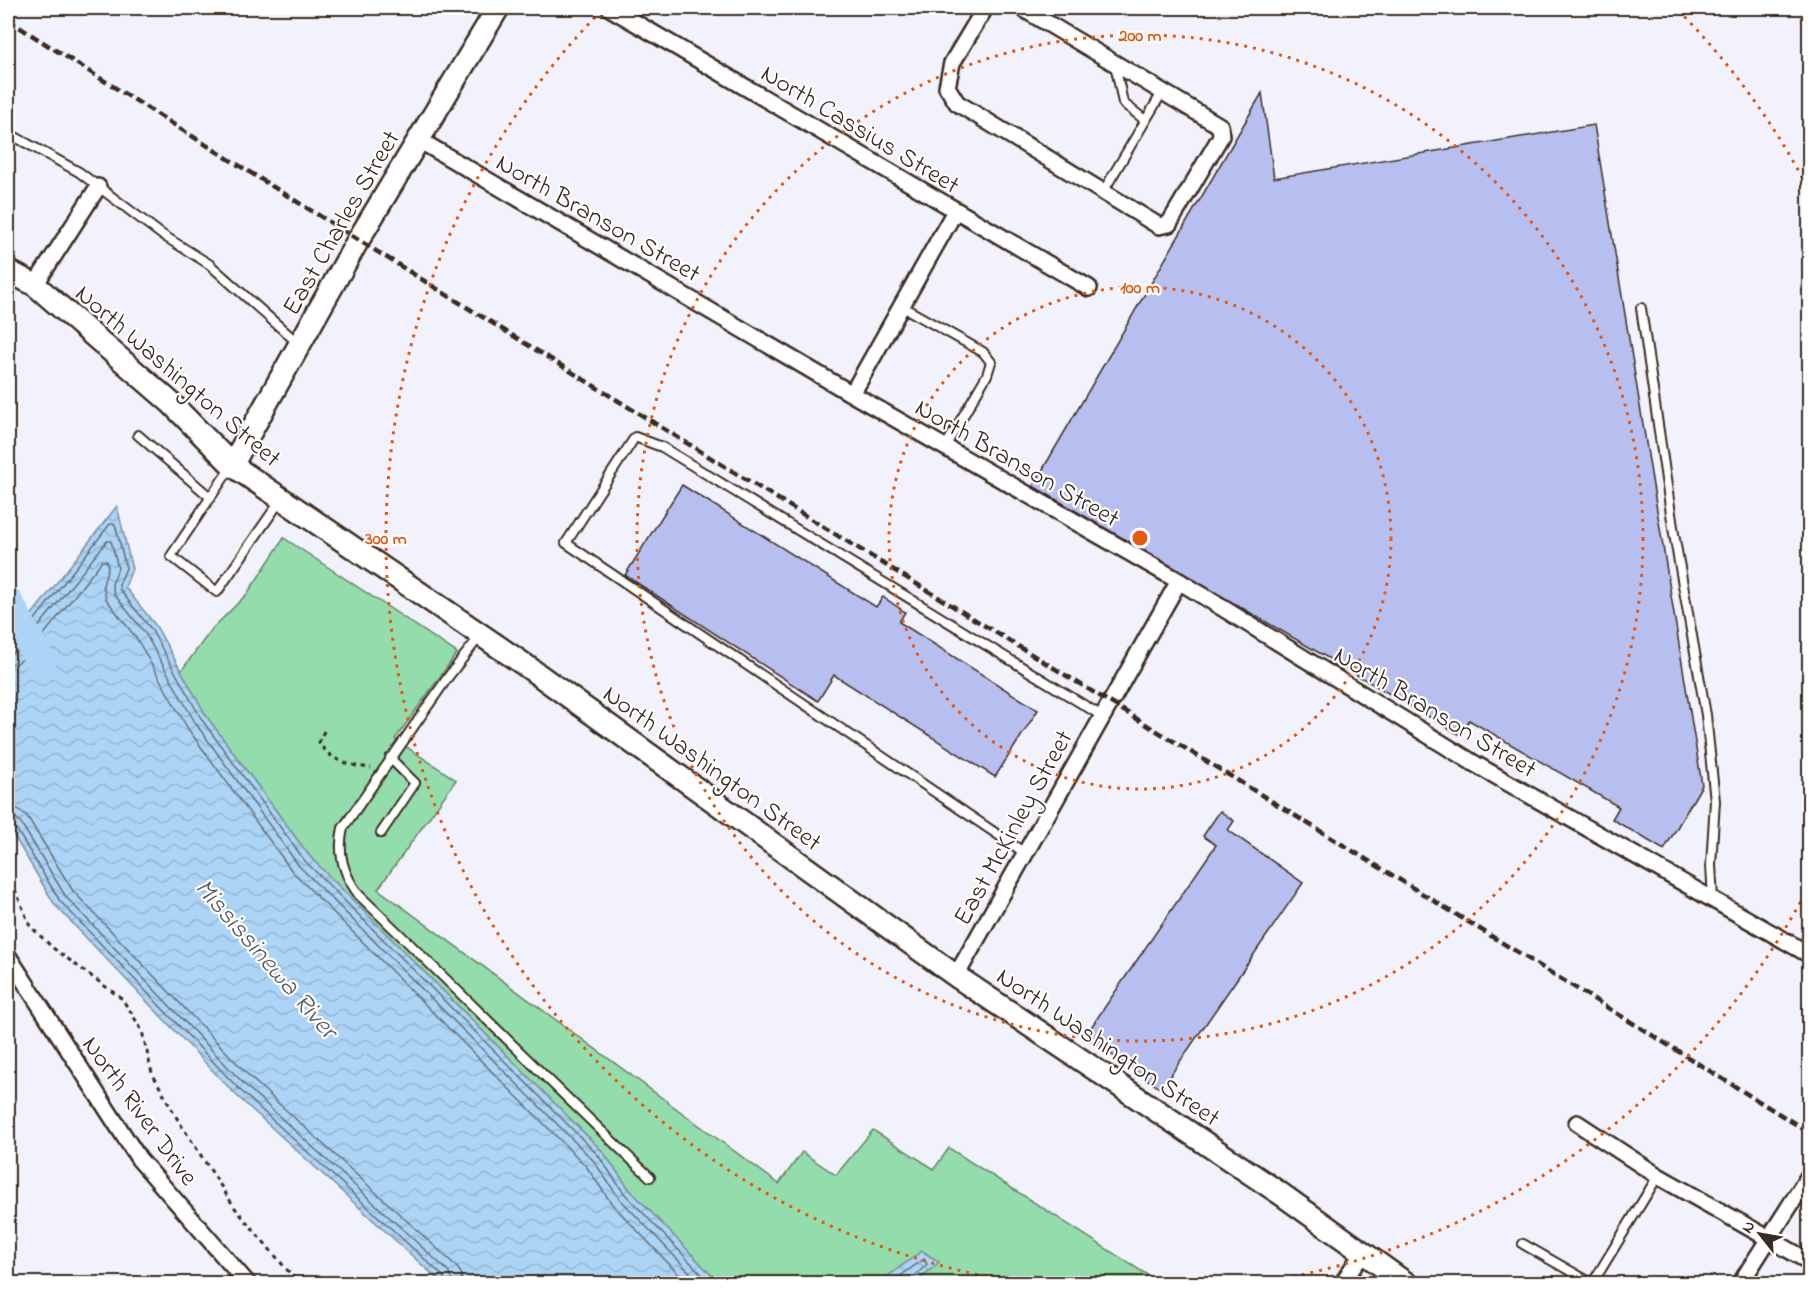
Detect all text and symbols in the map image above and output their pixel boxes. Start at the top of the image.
text: 200 m [1118,24,1162,50]
street label: North Cassius Street [753,56,966,205]
street label: East Charles Street [274,124,411,323]
street label: North Branson Street [488,145,707,294]
text: 100 m [1120,276,1160,302]
street label: North Washington Street [65,277,289,478]
street label: North Branson Street [907,390,1126,539]
text: 300 m [364,527,407,553]
centre of rings [1130,528,1150,548]
street label: North Branson Street [1326,638,1543,789]
street label: North Washington Street [594,677,829,862]
street label: East McKinley Street [945,724,1084,933]
water label: Mississinewa River [184,871,348,1051]
street label: North Washington Street [988,959,1227,1138]
street label: North River Drive [71,1029,206,1195]
north arrow [1730,1204,1790,1264]
text: N [1736,1216,1762,1238]

